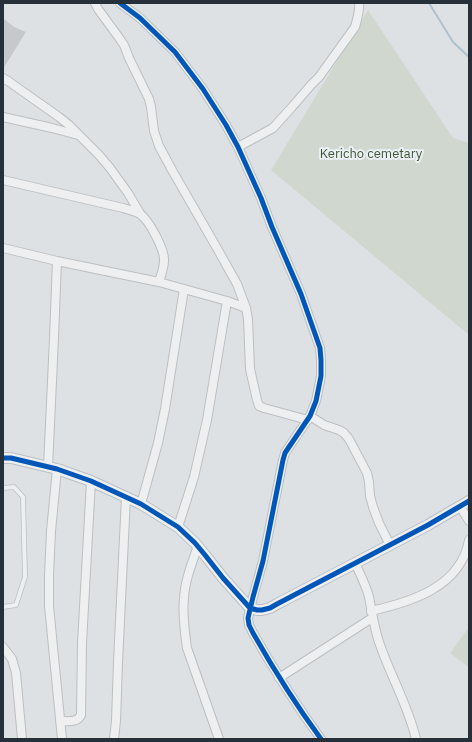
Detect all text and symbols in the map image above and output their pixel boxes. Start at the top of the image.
park label: Kericho cemetary [320,146,422,162]

